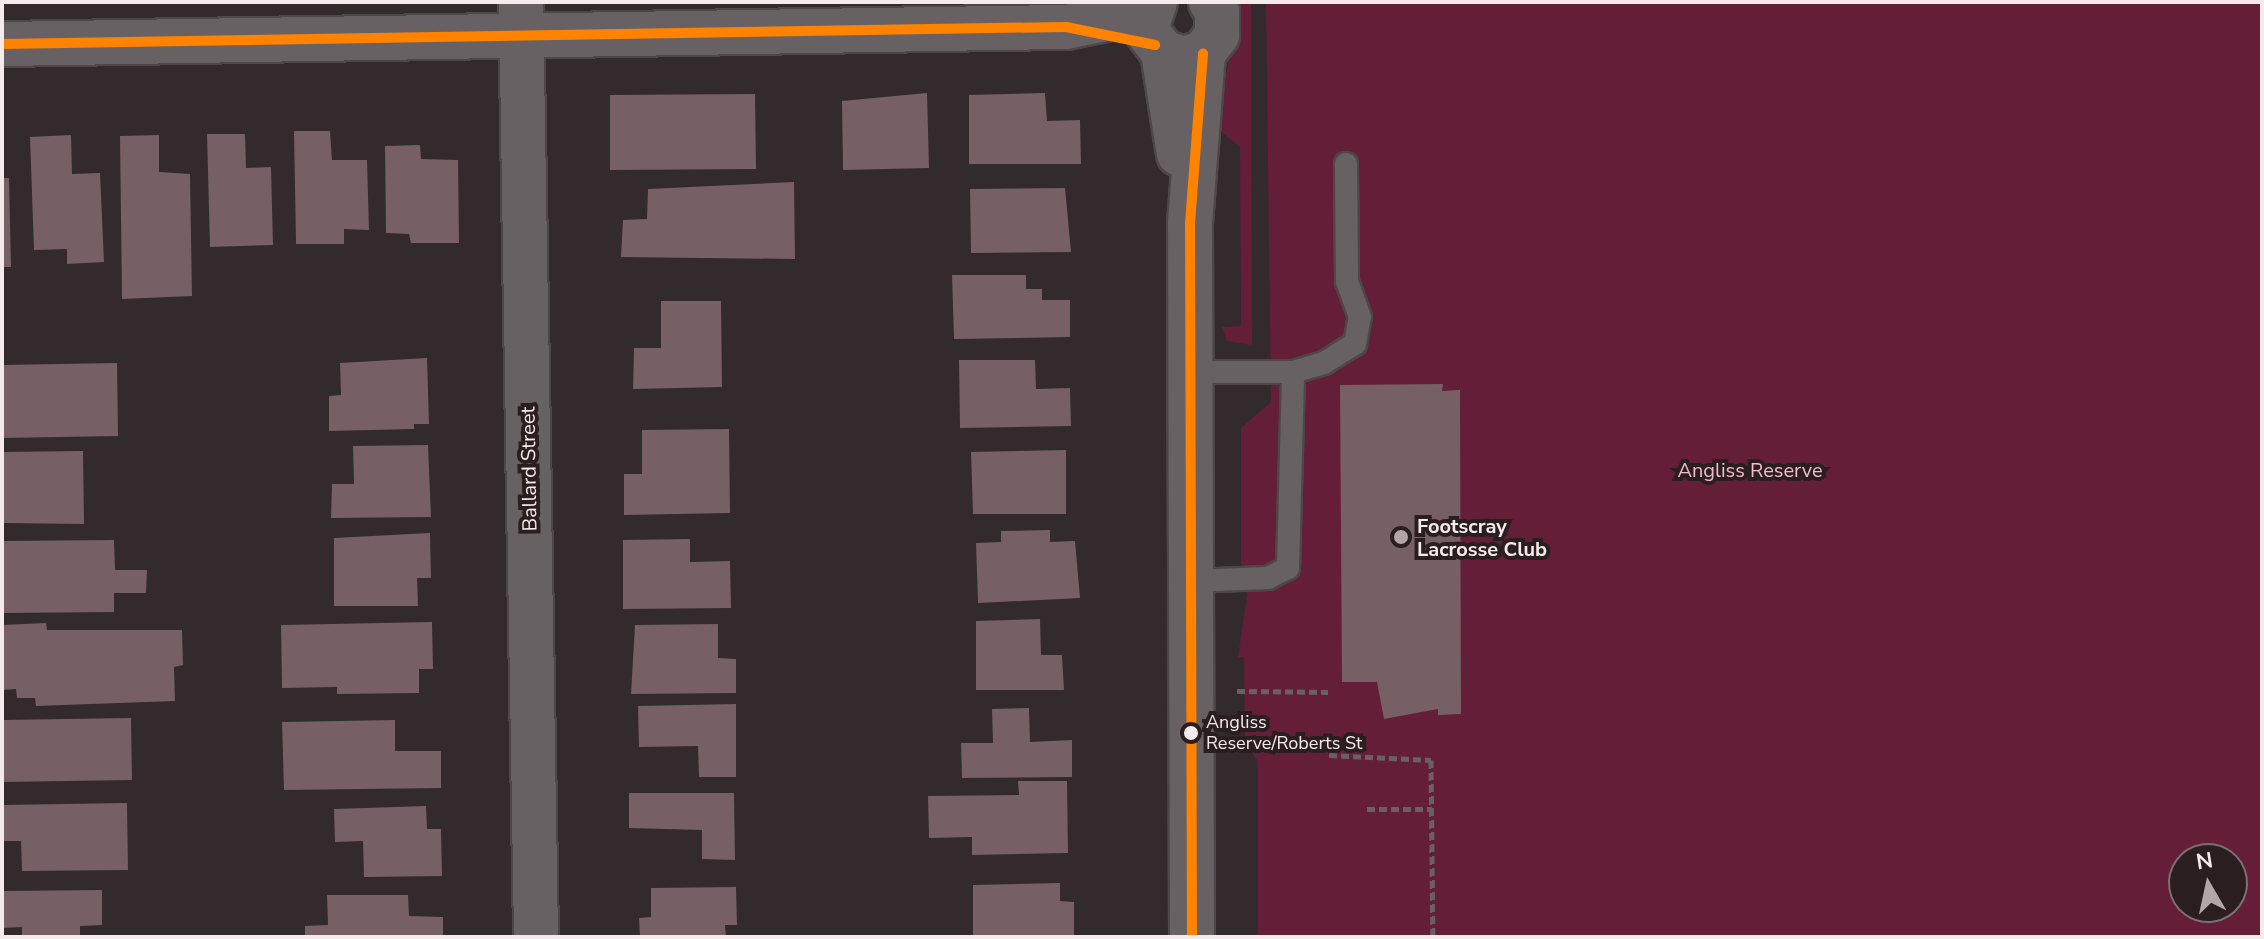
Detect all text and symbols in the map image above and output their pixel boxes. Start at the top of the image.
street label: Ballard Street [516,406,542,532]
park label: Angliss Reserve [1677,458,1823,482]
place label: Footscray Lacrosse Club [1417,514,1547,561]
marker: Footscray Lacrosse Club [1392,528,1410,546]
place label: Angliss Reserve/Roberts St [1206,712,1362,754]
marker: Angliss Reserve/Roberts St [1183,725,1199,741]
north arrow [2168,843,2248,923]
text: N [2194,845,2215,877]

